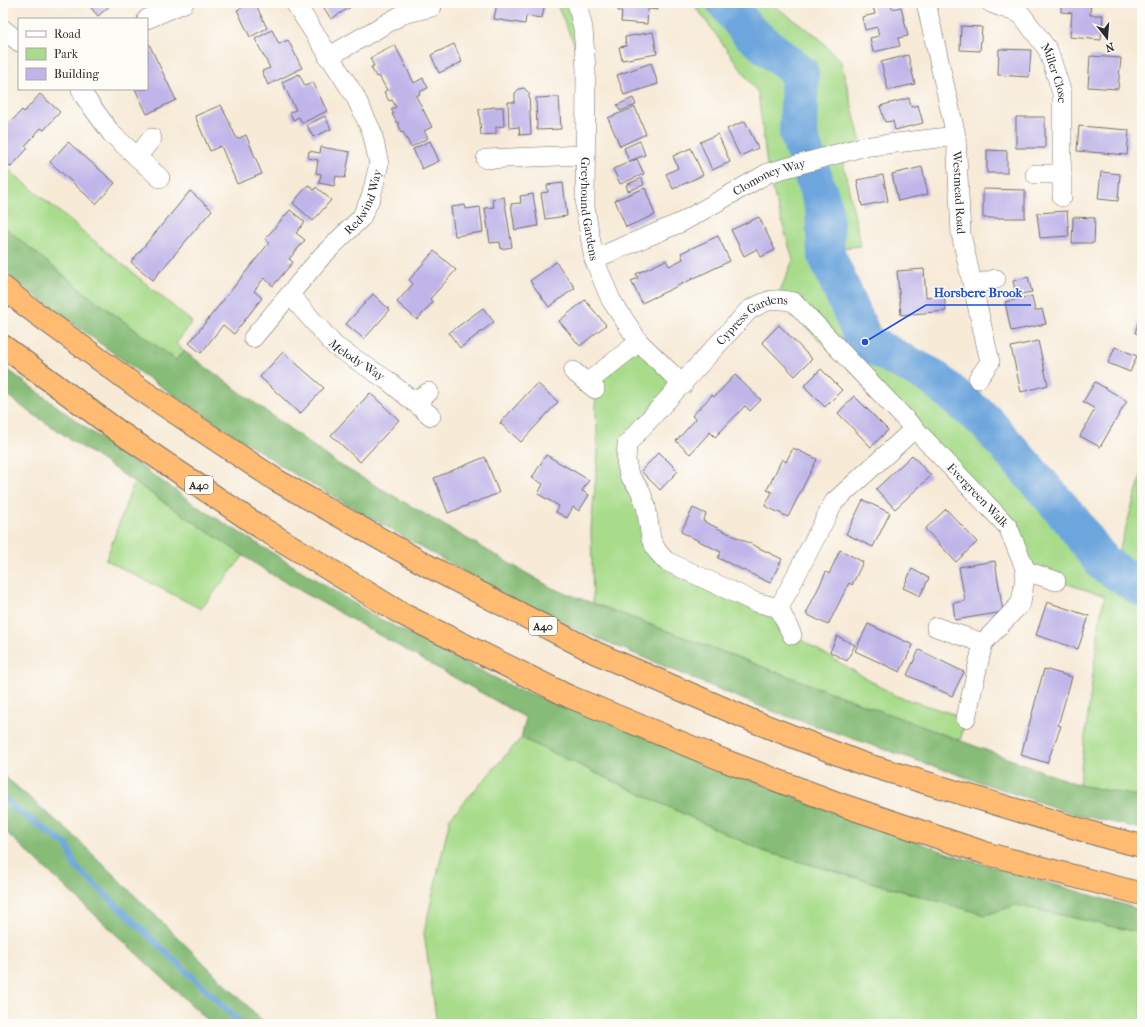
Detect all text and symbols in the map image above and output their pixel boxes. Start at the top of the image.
legend [18,18,148,90]
north arrow [1087,18,1127,58]
text: Road [54,27,81,41]
street label: Miller Close [1038,40,1069,103]
text: N [1103,40,1116,55]
text: Park [54,47,79,61]
text: Building [54,67,99,81]
street label: Westmead Road [950,150,968,235]
street label: Clomoney Way [730,156,807,199]
street label: Greyhound Gardens [578,157,601,262]
street label: Redwind Way [341,167,385,237]
callout: Horsbere Brook [926,280,1031,305]
text: Horsbere Brook [934,285,1024,300]
street label: Cypress Gardens [713,293,790,348]
street label: Melody Way [326,337,388,384]
street label: Evergreen Walk [944,460,1012,531]
road number: A40 [185,476,213,494]
road number: A40 [529,617,557,635]

